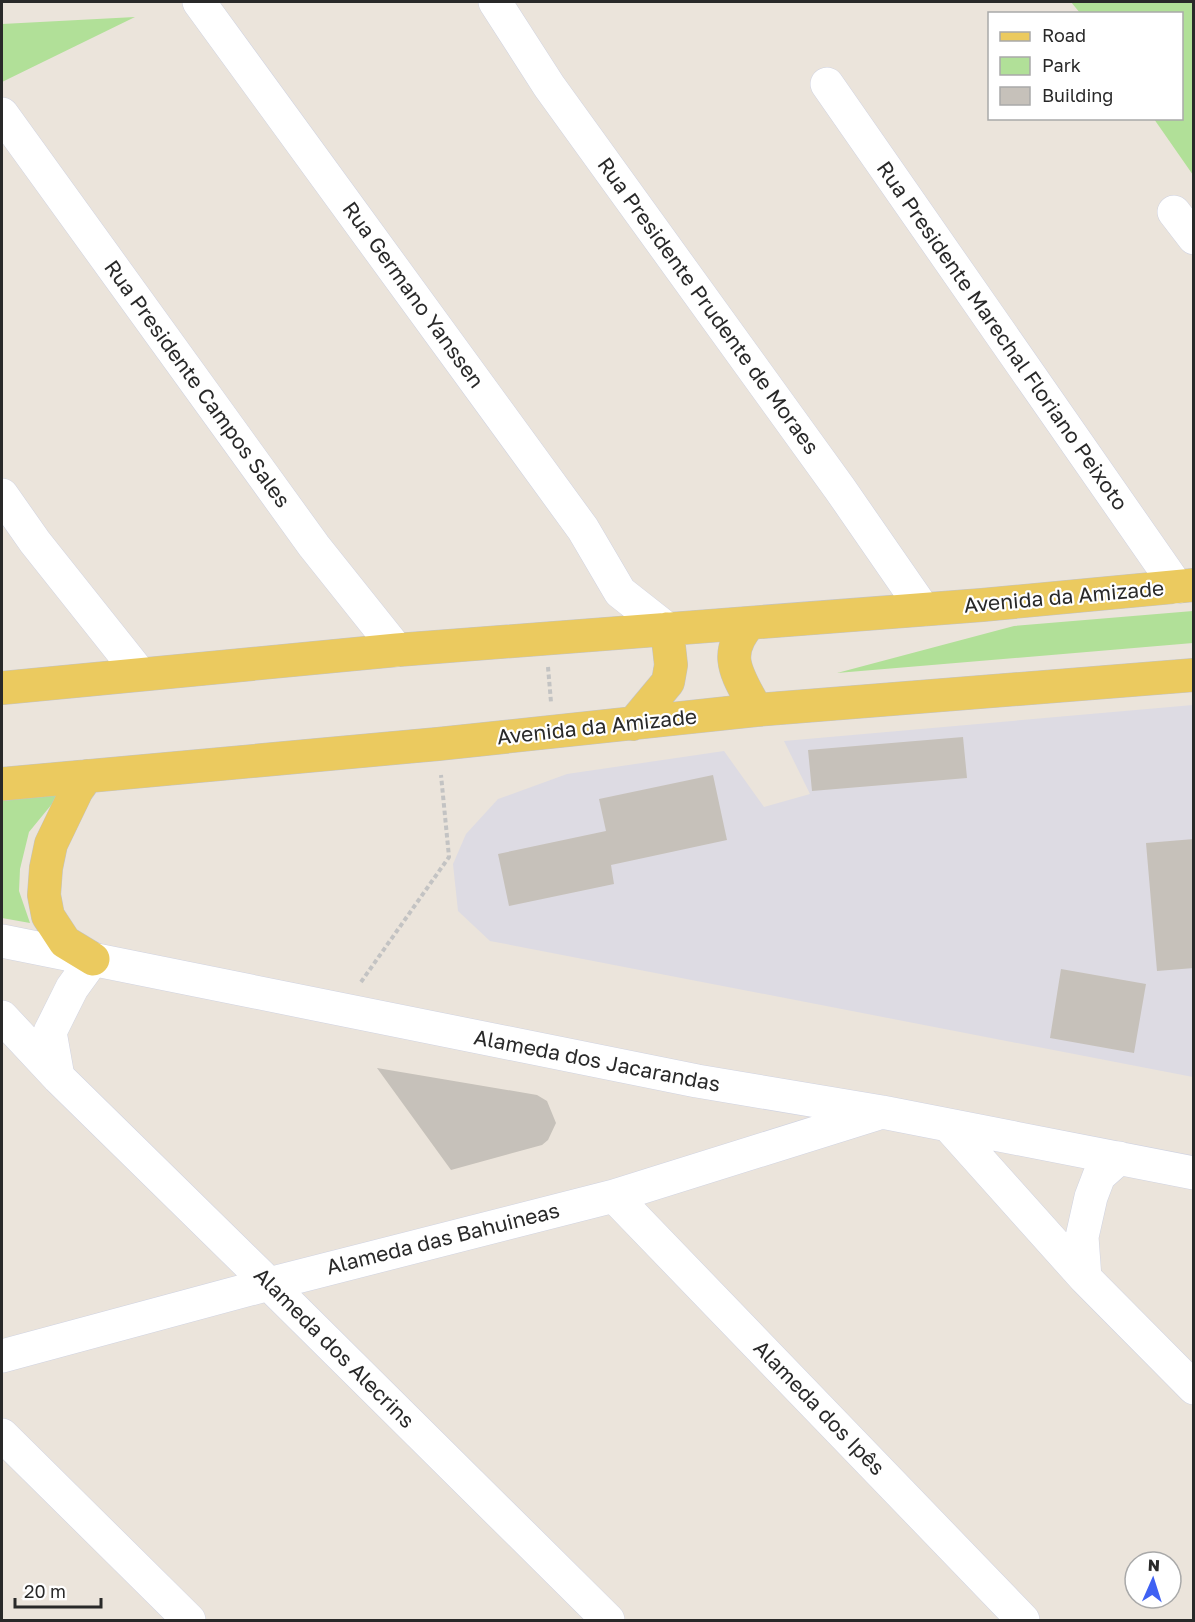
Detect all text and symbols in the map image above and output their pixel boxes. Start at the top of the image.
legend [988,12,1183,120]
text: Road [1042,24,1086,46]
text: Park [1042,54,1081,76]
text: Building [1042,84,1113,106]
street label: Rua Presidente Prudente de Moraes [592,152,825,459]
street label: Rua Presidente Marechal Floriano Peixoto [872,156,1134,515]
street label: Rua Germano Yanssen [337,196,490,393]
street label: Rua Presidente Campos Sales [99,255,296,512]
street label: Avenida da Amizade [963,574,1165,618]
street label: Avenida da Amizade [496,703,698,749]
street label: Alameda dos Jacarandas [472,1023,723,1097]
street label: Alameda das Bahuineas [323,1196,562,1280]
street label: Alameda dos Alecrins [249,1262,420,1433]
street label: Alameda dos Ipês [749,1334,891,1480]
north arrow [1123,1550,1183,1610]
text: N [1147,1555,1160,1575]
scale bar [15,1571,100,1609]
text: 20 m [24,1580,66,1602]

